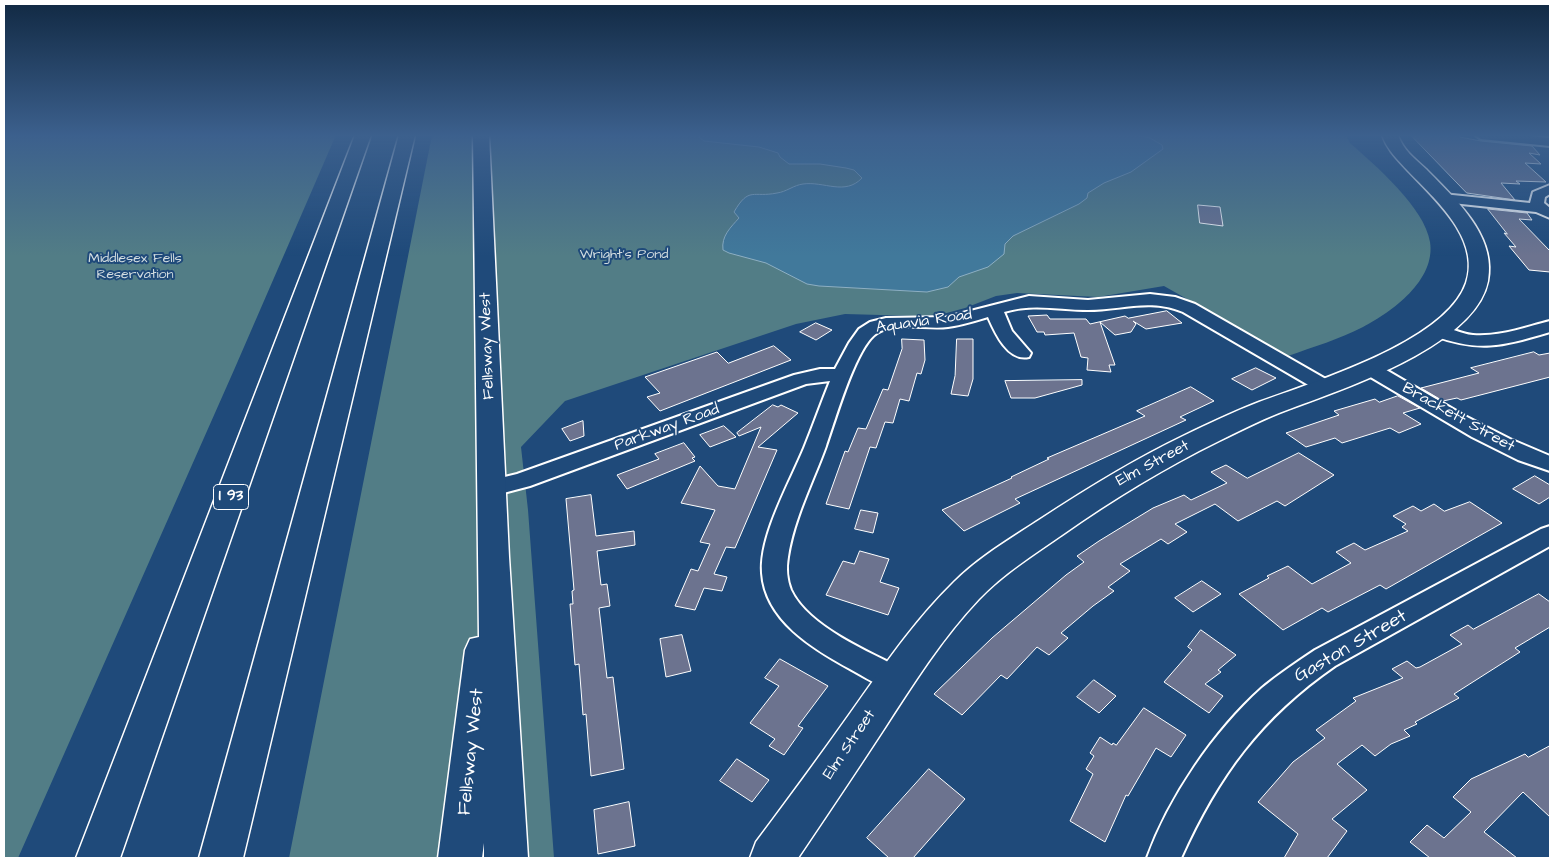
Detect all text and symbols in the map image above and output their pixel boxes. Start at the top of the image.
park label: Wright's Pond [580,247,668,263]
park label: Middlesex Fells Reservation [88,251,182,284]
street label: Fellsway West [477,292,499,400]
street label: Aquavia Road [875,306,973,338]
street label: Brackett Street [1398,379,1518,457]
street label: Parkway Road [612,400,722,456]
street label: Elm Street [1113,437,1193,491]
road number: I 93 [214,484,248,510]
street label: Gaston Street [1291,606,1411,688]
street label: Fellsway West [454,687,490,817]
street label: Elm Street [820,706,880,784]

